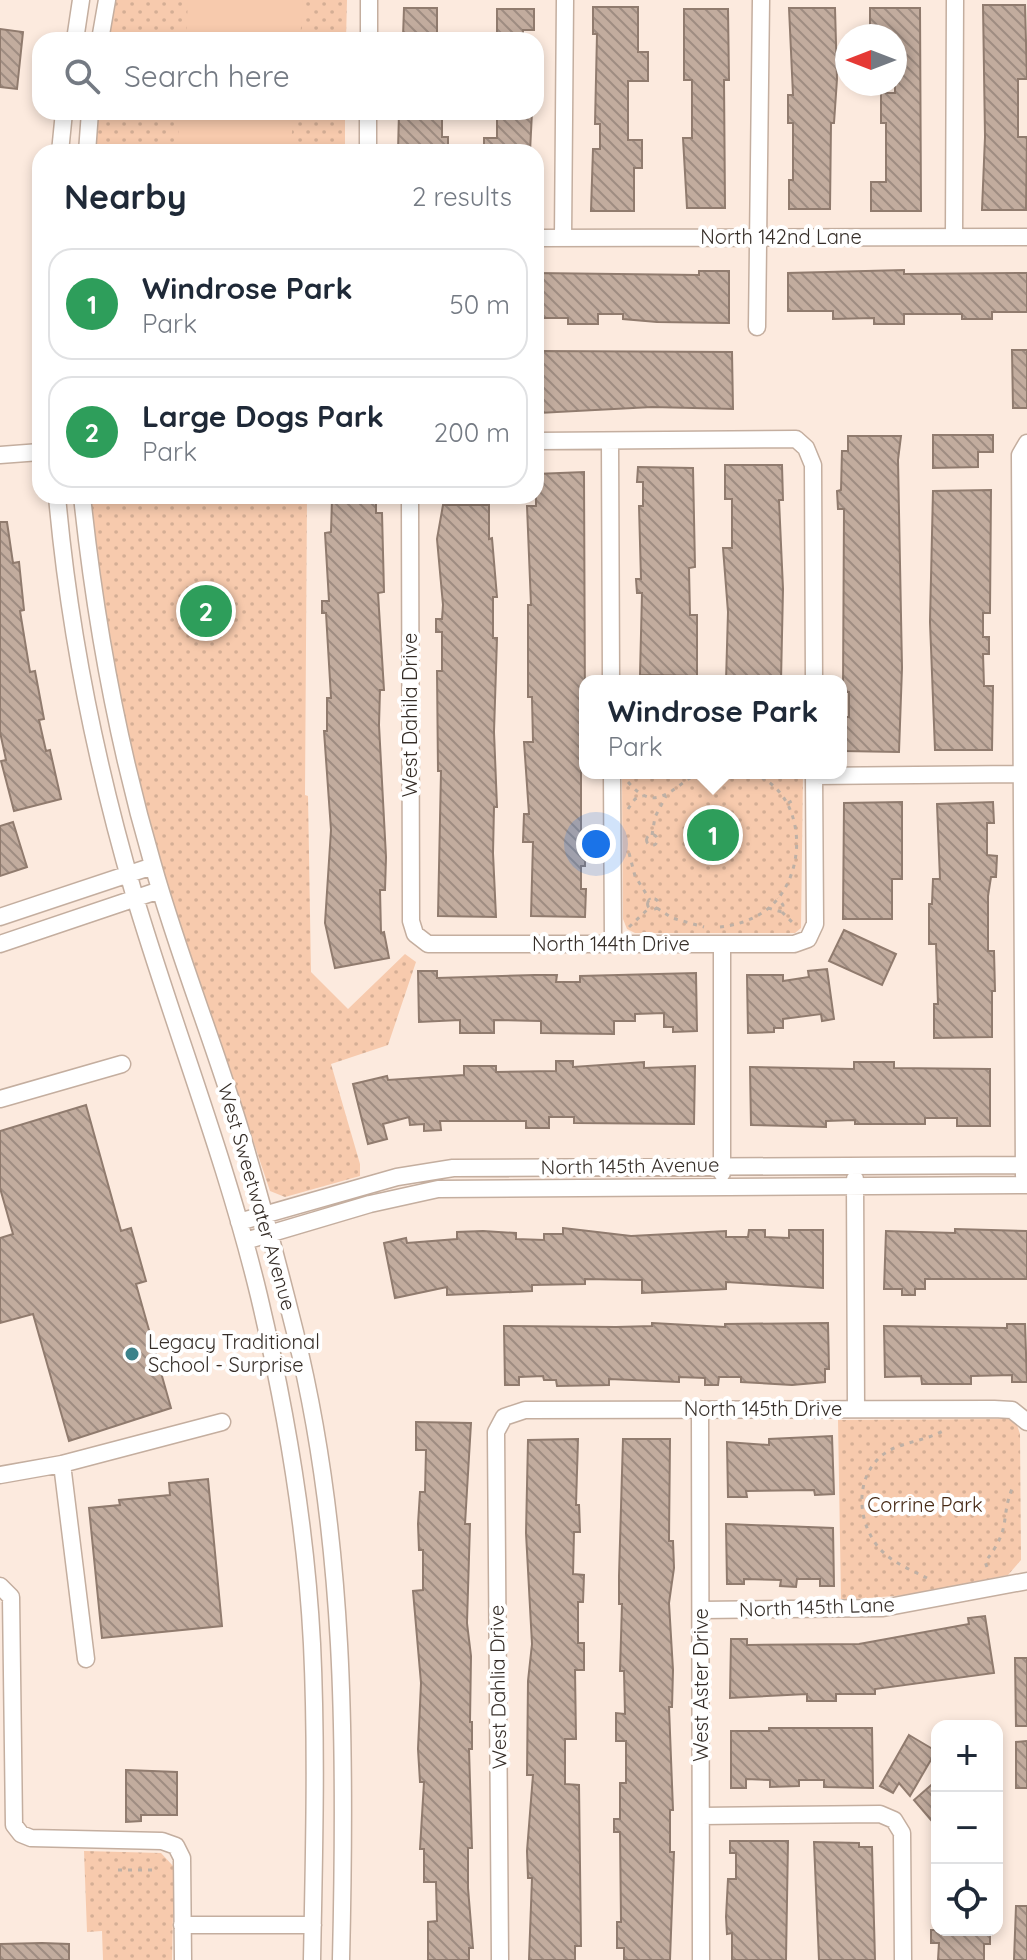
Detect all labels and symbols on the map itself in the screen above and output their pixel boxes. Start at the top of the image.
north arrow [835,24,907,96]
street label: North 142nd Lane [700,224,862,249]
pin: 2 [180,581,232,641]
street label: West Dahila Drive [397,633,422,797]
pin: 1 [687,805,739,865]
your location [576,824,616,864]
street label: North 144th Drive [532,931,690,956]
street label: West Sweetwater Avenue [213,1080,302,1313]
street label: North 145th Avenue [540,1151,720,1180]
place label: Legacy Traditional School - Surprise [148,1329,320,1377]
marker: Legacy Traditional School - Surprise [123,1345,141,1363]
street label: North 145th Drive [684,1396,842,1421]
park label: Corrine Park [867,1492,983,1517]
street label: North 145th Lane [739,1591,895,1622]
street label: West Dahlia Drive [484,1605,511,1769]
street label: West Aster Drive [688,1608,713,1762]

